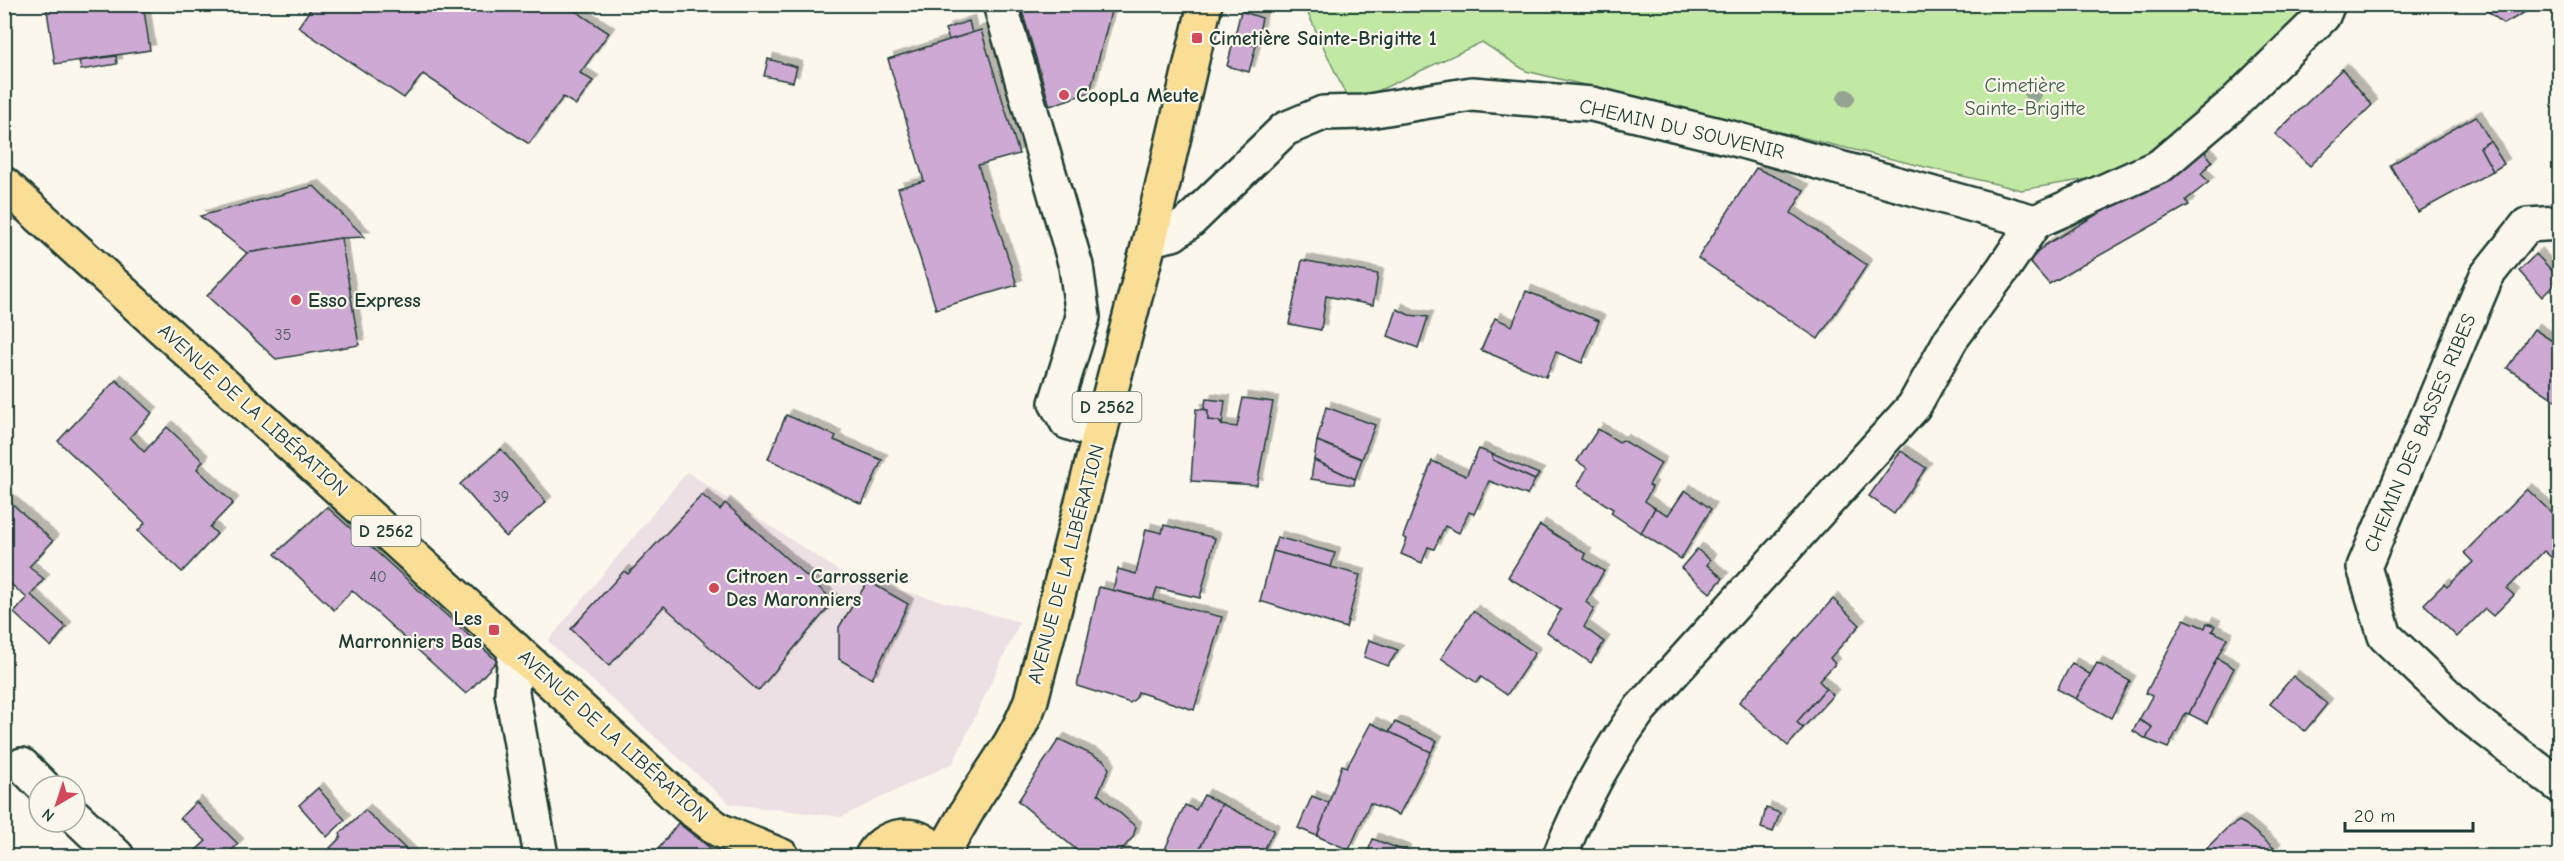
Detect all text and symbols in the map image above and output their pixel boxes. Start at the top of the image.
place label: Cimetière Sainte-Brigitte 1 [1209,27,1437,50]
marker: Cimetière Sainte-Brigitte 1 [1190,31,1204,45]
park label: Cimetière Sainte-Brigitte [1964,74,2086,120]
place label: CoopLa Meute [1076,84,1199,107]
marker: CoopLa Meute [1057,88,1071,102]
street label: CHEMIN DU SOUVENIR [1577,94,1787,164]
place label: Esso Express [308,289,421,312]
marker: Esso Express [289,293,303,307]
street label: CHEMIN DES BASSES RIBES [2359,310,2481,556]
street label: AVENUE DE LA LIBÉRATION [154,319,352,501]
house number: 35 [275,326,291,344]
road number: D 2562 [1072,392,1142,422]
street label: AVENUE DE LA LIBÉRATION [1023,442,1109,686]
house number: 39 [493,488,509,506]
road number: D 2562 [352,516,420,546]
place label: Citroen - Carrosserie Des Maronniers [726,565,909,611]
house number: 40 [369,568,387,586]
marker: Citroen - Carrosserie Des Maronniers [707,581,721,595]
place label: Les Marronniers Bas [339,607,482,653]
marker: Les Marronniers Bas [487,623,501,637]
street label: AVENUE DE LA LIBÉRATION [514,645,712,827]
north arrow [27,774,87,834]
scale bar [2345,795,2472,833]
text: N [38,805,58,825]
text: 20 m [2354,806,2395,827]

